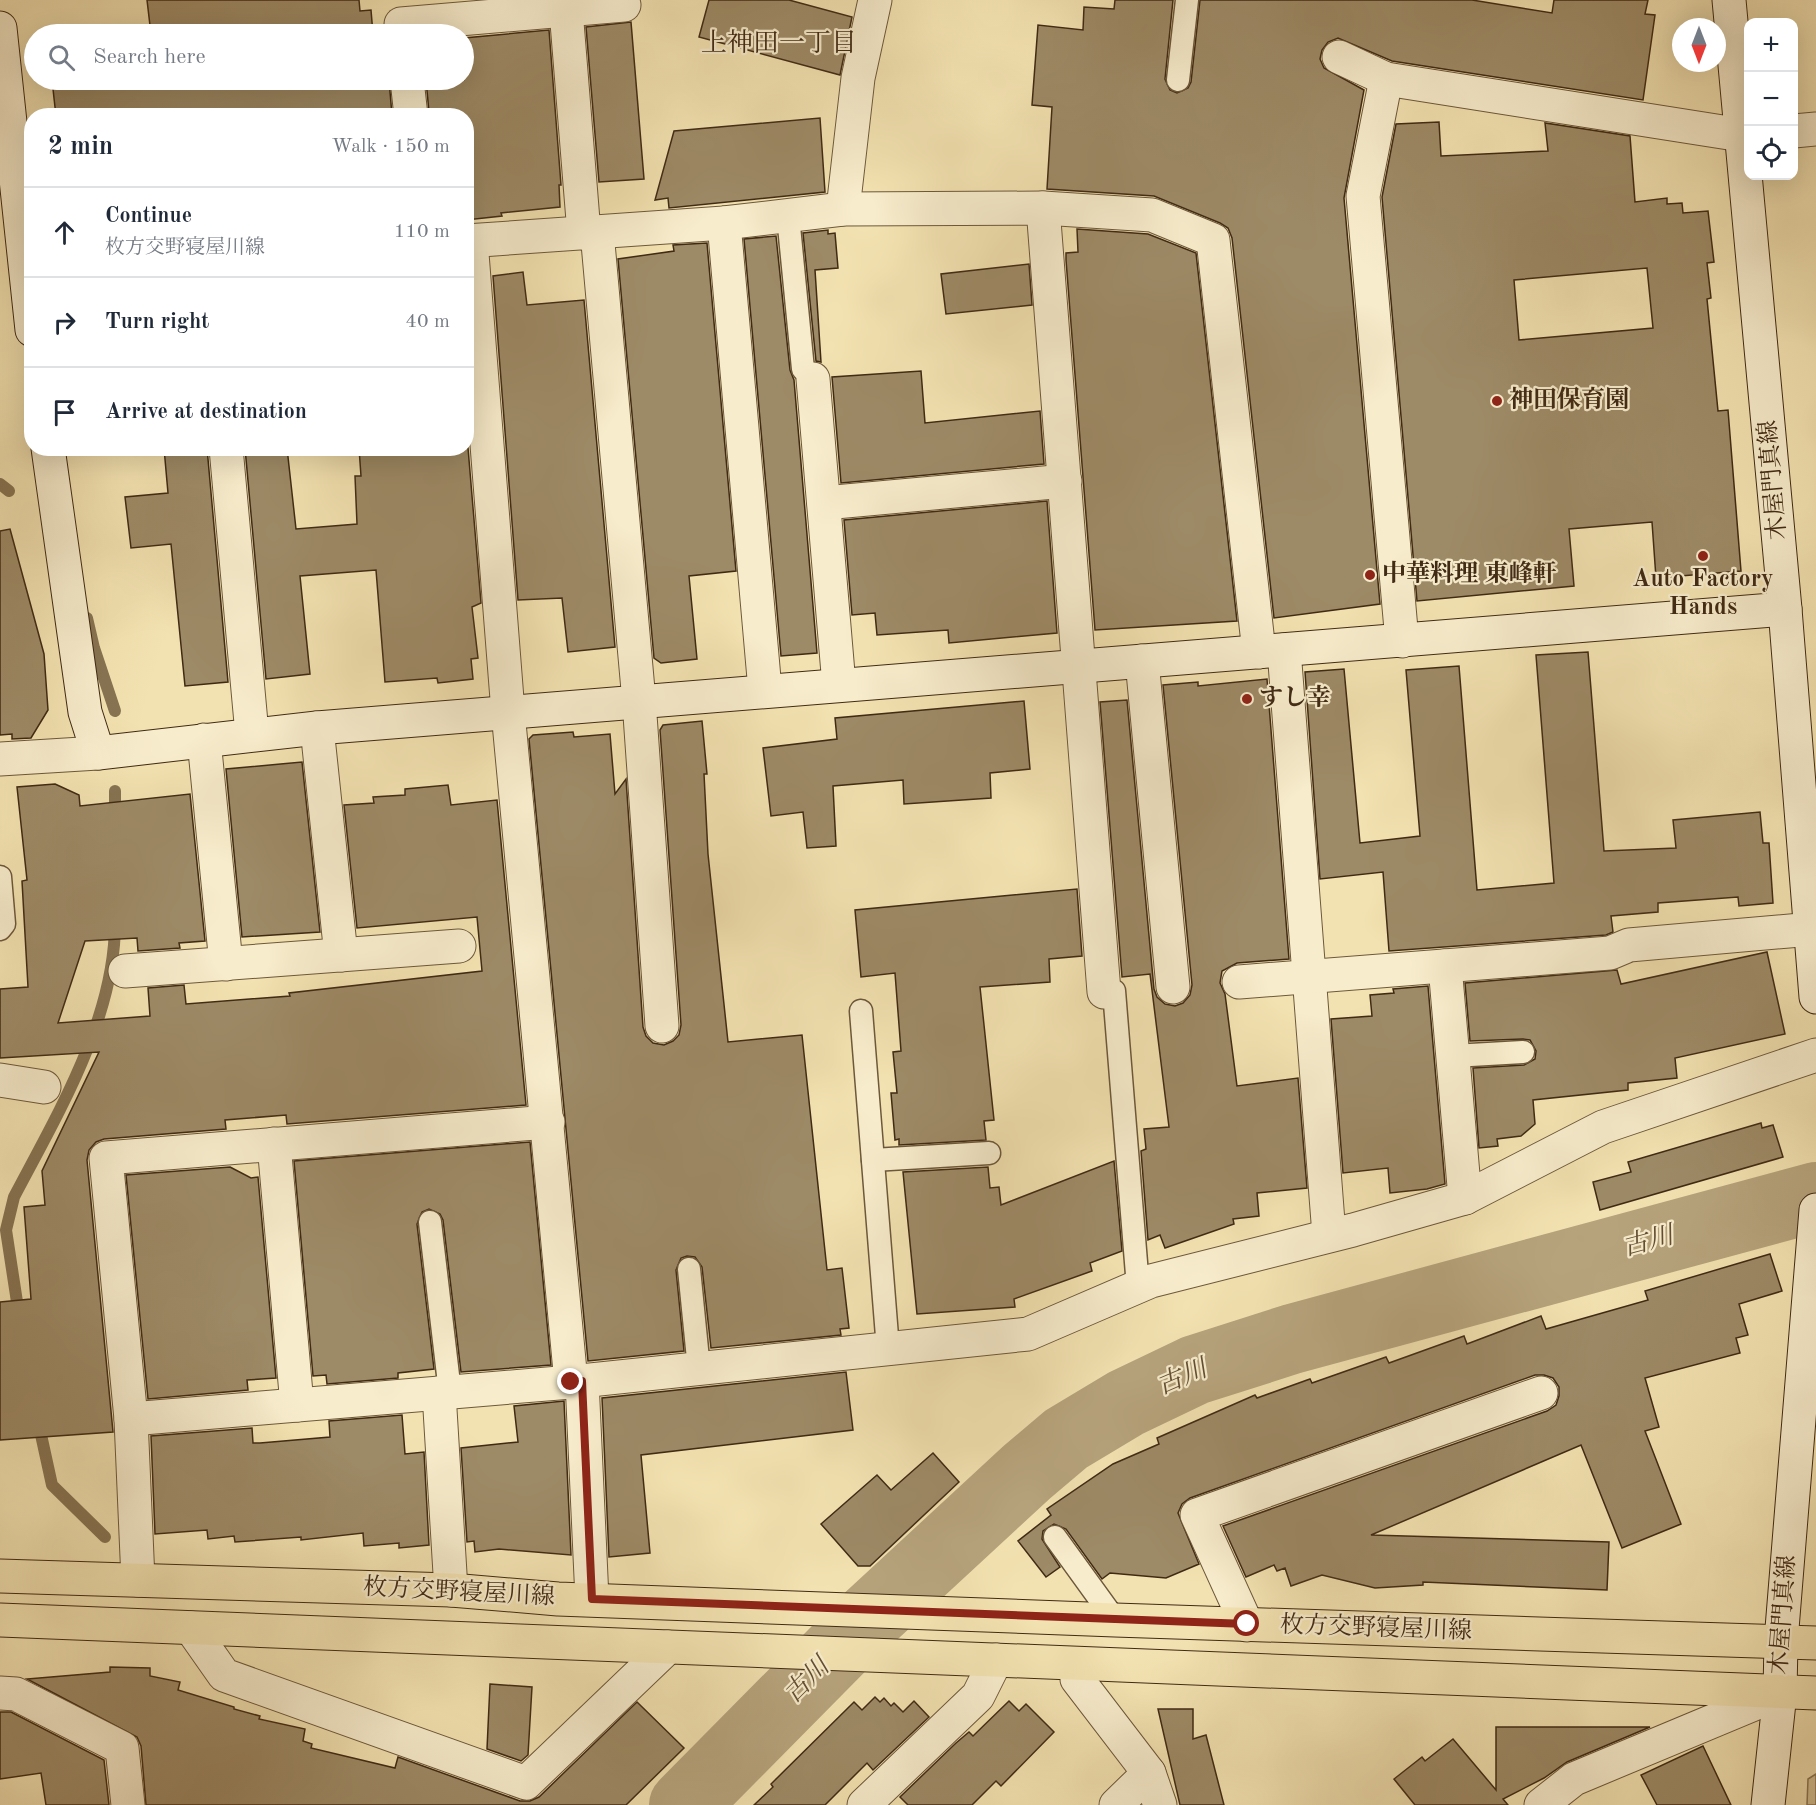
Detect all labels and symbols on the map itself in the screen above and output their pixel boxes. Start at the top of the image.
north arrow [1672,18,1726,72]
district label: 上神田一丁目 [701,29,857,57]
place label: 神田保育園 [1509,386,1629,413]
marker: 神田保育園 [1490,394,1504,408]
street label: 木屋門真線 [1754,419,1791,541]
marker: Auto Factory Hands [1696,549,1710,563]
place label: 中華料理 東峰軒 [1382,560,1557,587]
marker: 中華料理 東峰軒 [1363,568,1377,582]
place label: Auto Factory Hands [1632,568,1774,620]
place label: すし幸 [1259,684,1331,711]
marker: すし幸 [1240,692,1254,706]
water label: 古川 [1619,1220,1679,1261]
water label: 古川 [1152,1353,1214,1400]
route end [557,1368,583,1394]
street label: 木屋門真線 [1765,1554,1800,1676]
street label: 枚方交野寝屋川線 [363,1573,556,1610]
route start [1233,1610,1259,1636]
street label: 枚方交野寝屋川線 [1280,1611,1472,1644]
water label: 古川 [778,1650,837,1709]

